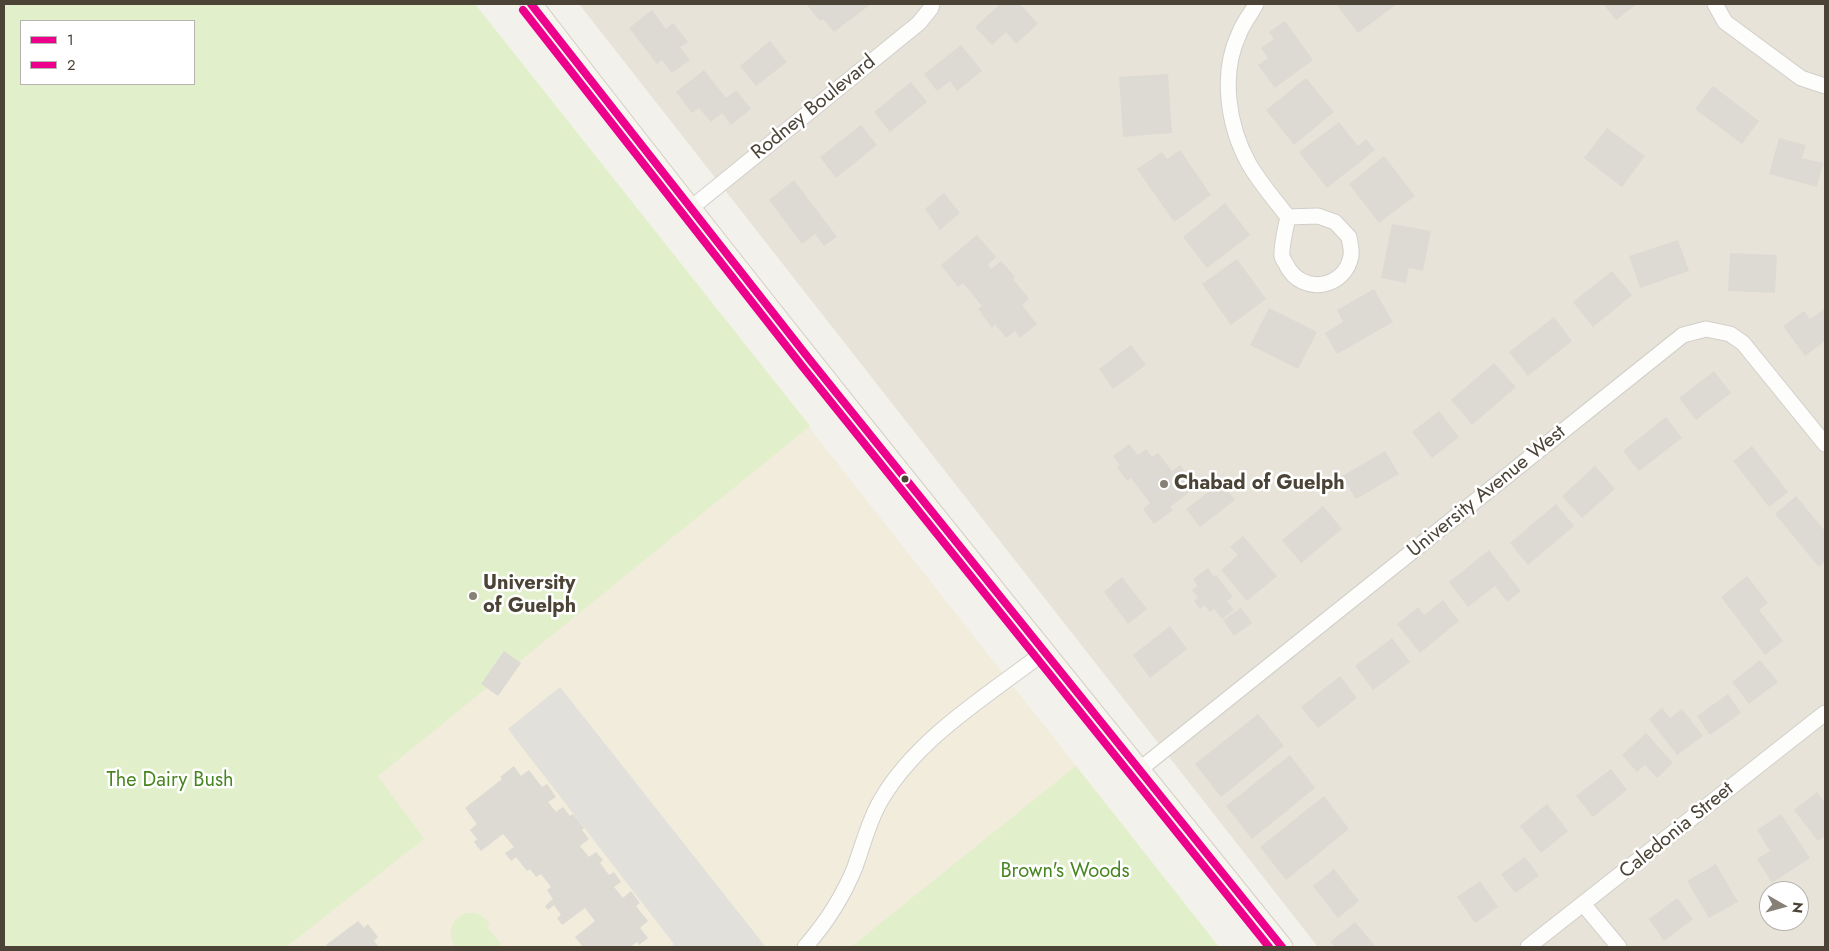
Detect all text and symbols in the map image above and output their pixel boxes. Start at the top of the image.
legend [20,20,195,85]
text: 1 [67,29,74,51]
street label: Rodney Boulevard [747,51,881,165]
text: 2 [67,54,76,76]
street label: University Avenue West [1403,421,1571,563]
place label: Chabad of Guelph [1174,472,1345,496]
unlabelled marker [900,474,910,484]
marker: Chabad of Guelph [1158,478,1170,490]
place label: University of Guelph [483,572,576,619]
marker: University of Guelph [467,590,479,602]
park label: The Dairy Bush [107,769,233,793]
street label: Caledonia Street [1615,778,1739,884]
park label: Brown's Woods [1000,860,1130,884]
north arrow [1759,881,1809,931]
text: N [1787,901,1808,914]

